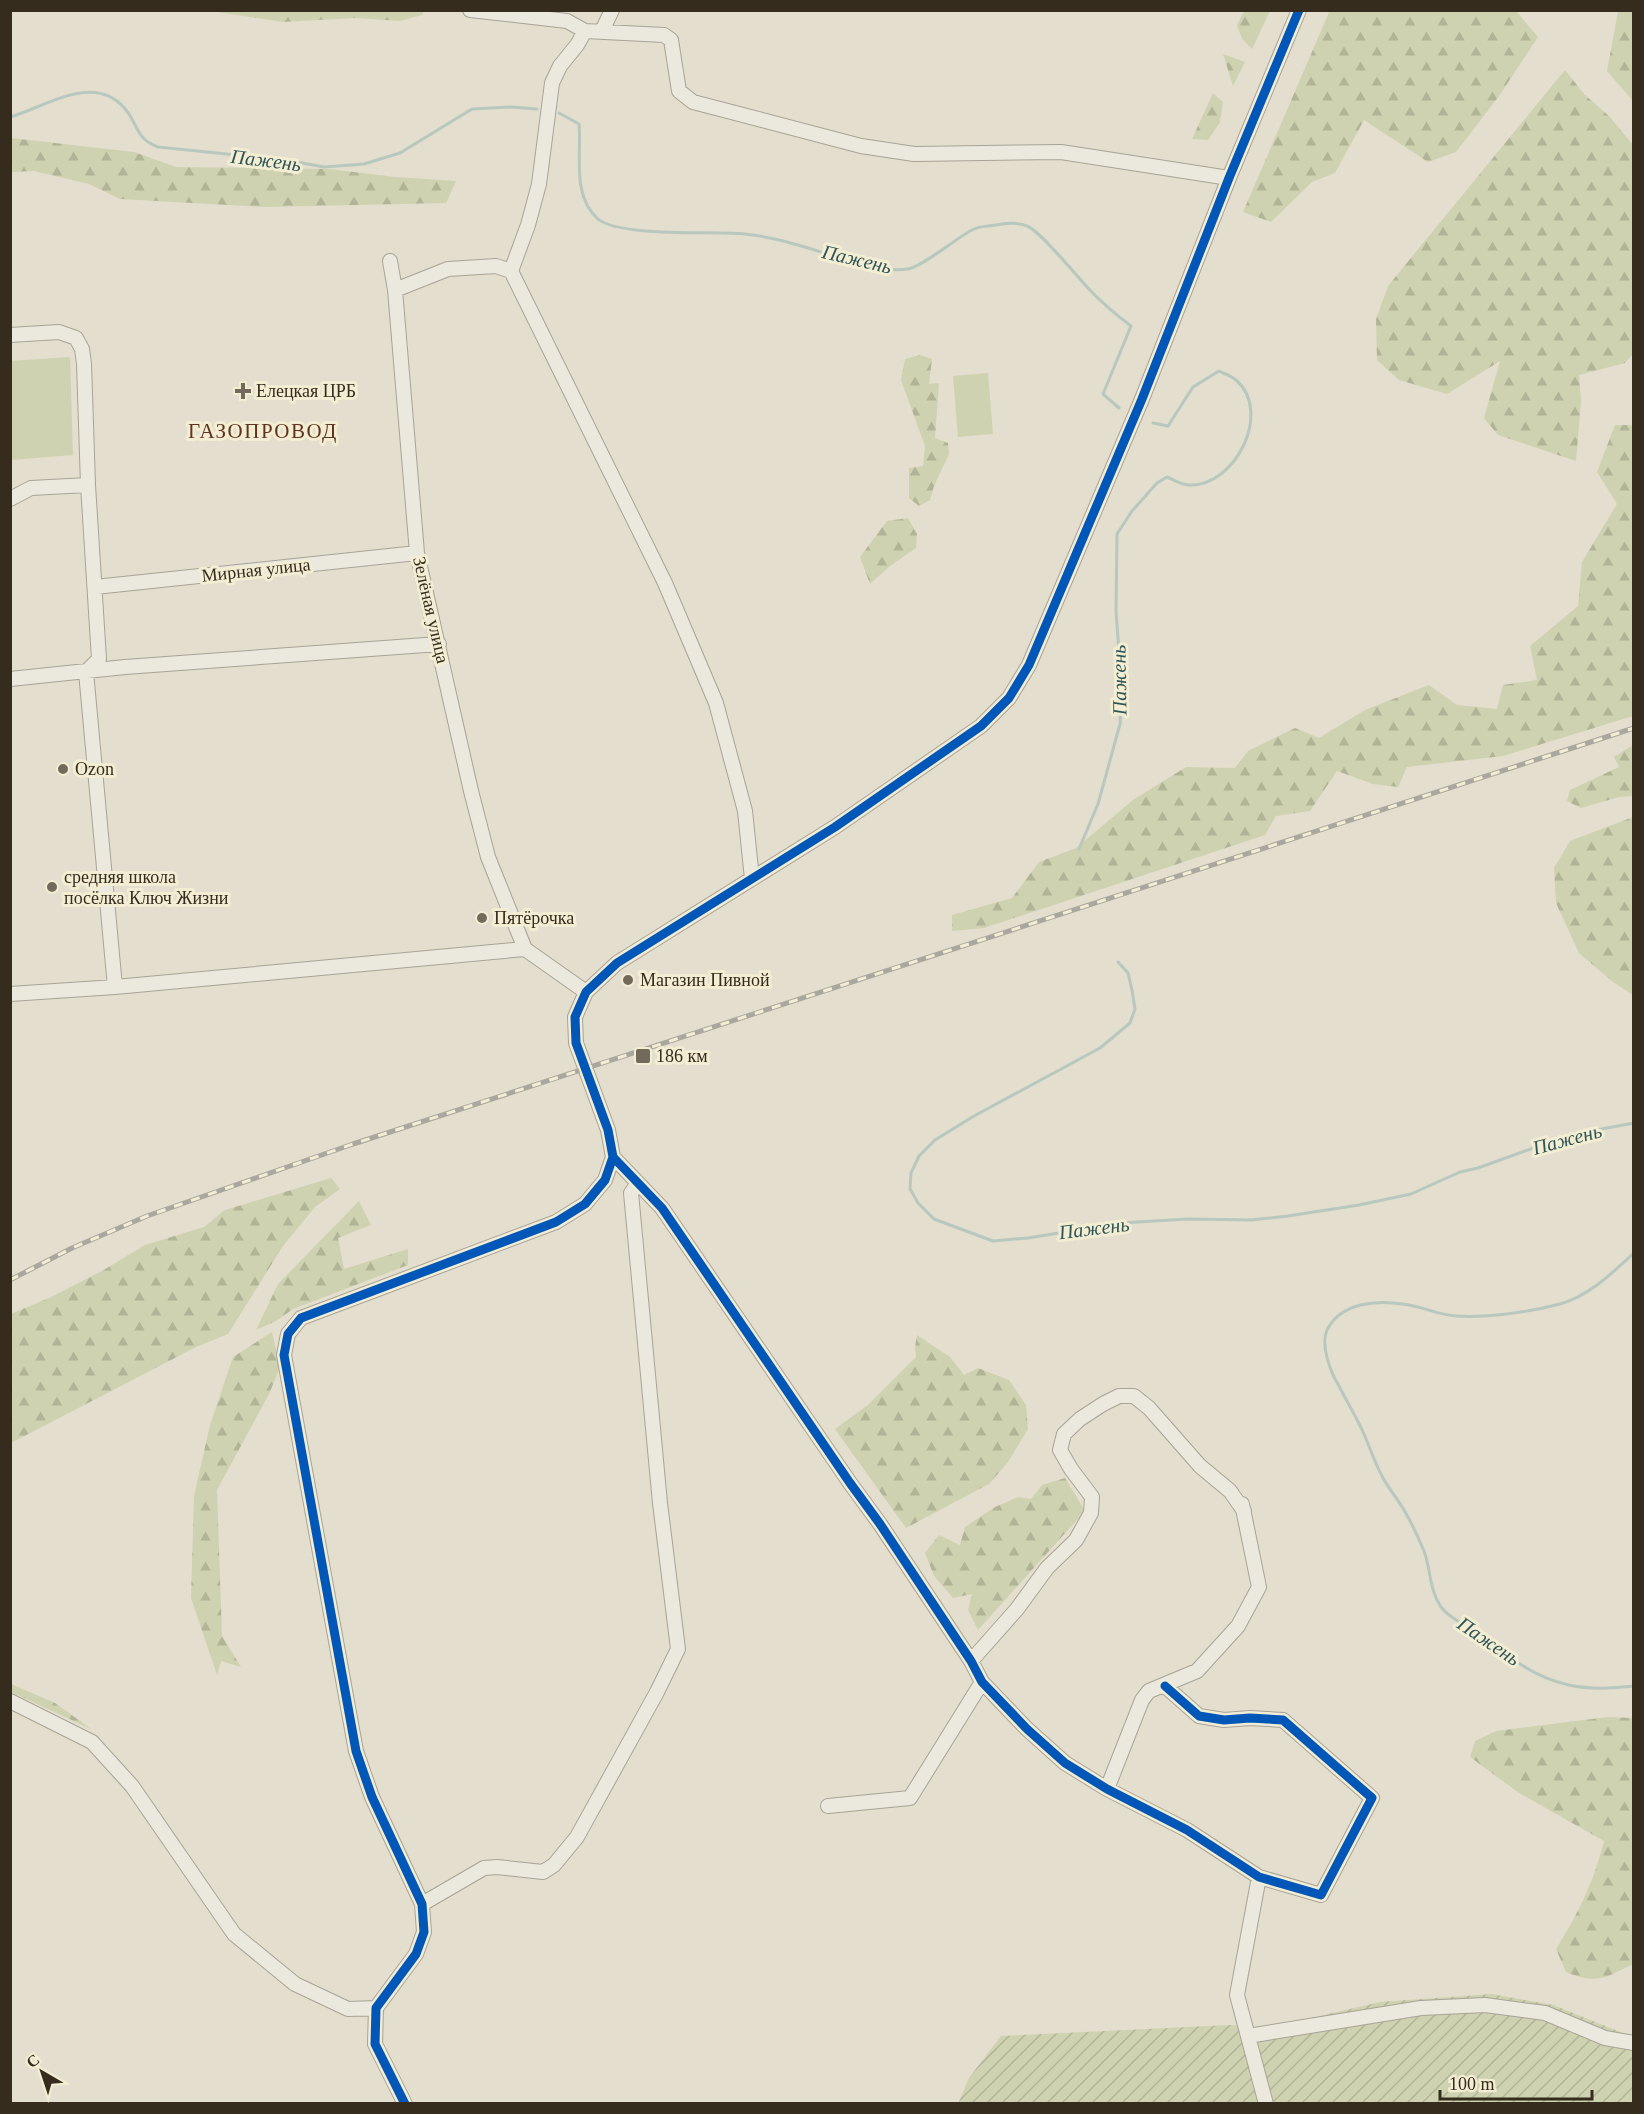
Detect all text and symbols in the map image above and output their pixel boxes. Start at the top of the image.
water label: Пажень [229,145,302,175]
water label: Пажень [819,240,894,278]
place label: Елецкая ЦРБ [256,381,356,401]
marker: Елецкая ЦРБ [234,382,252,400]
district label: ГАЗОПРОВОД [188,419,338,443]
street label: Мирная улица [201,554,311,586]
street label: Зелёная улица [409,555,453,665]
water label: Пажень [1107,644,1131,717]
place label: Ozon [75,759,114,779]
marker: Ozon [56,762,70,776]
place label: средняя школа посёлка Ключ Жизни [64,867,229,908]
marker: средняя школа посёлка Ключ Жизни [45,880,59,894]
place label: Пятёрочка [494,908,574,928]
marker: Пятёрочка [475,911,489,925]
place label: Магазин Пивной [640,970,770,990]
marker: Магазин Пивной [621,973,635,987]
place label: 186 км [656,1046,708,1066]
marker: 186 км [634,1047,652,1065]
water label: Пажень [1529,1119,1604,1159]
water label: Пажень [1057,1213,1130,1243]
water label: Пажень [1453,1612,1524,1670]
north arrow [12,2042,72,2102]
text: С [23,2050,43,2071]
scale bar [1440,2063,1592,2101]
text: 100 m [1449,2074,1495,2094]

